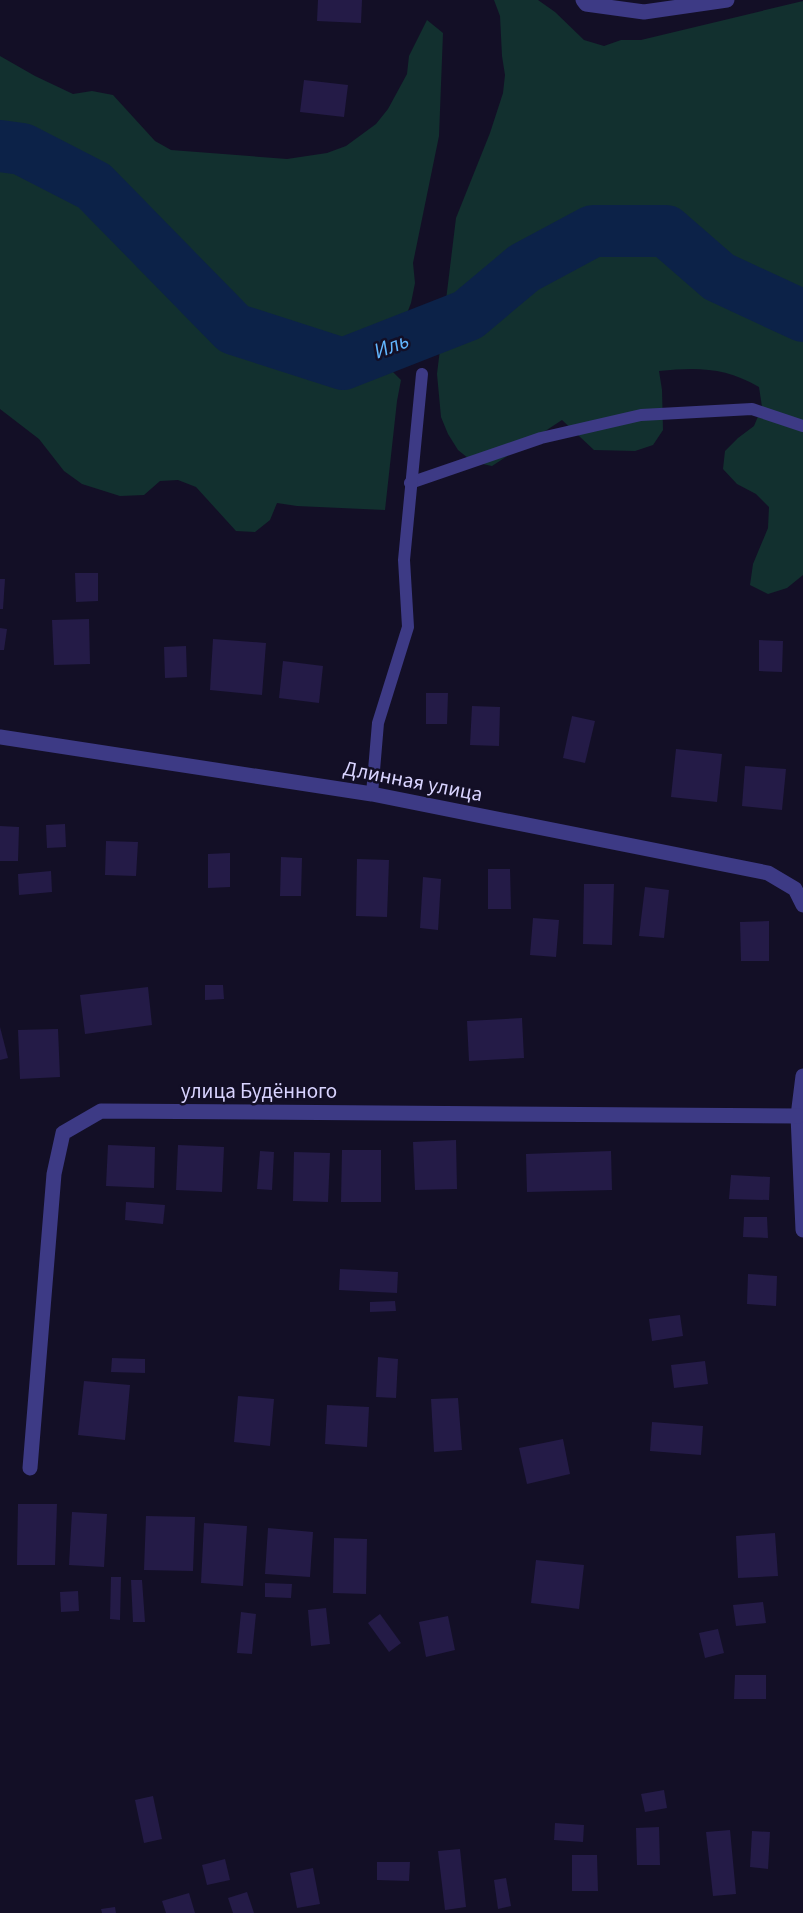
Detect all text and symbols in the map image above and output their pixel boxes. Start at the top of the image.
water label: Иль [369,325,414,367]
street label: Длинная улица [341,753,485,809]
street label: улица Будённого [181,1076,337,1106]

